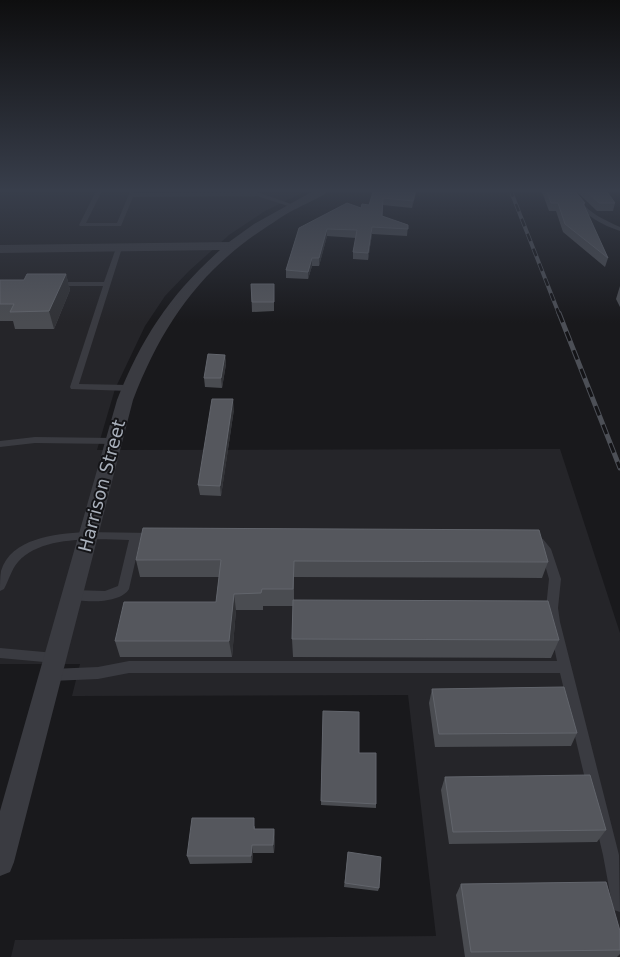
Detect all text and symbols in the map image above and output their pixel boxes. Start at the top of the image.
street label: Harrison Street [74,417,129,554]

